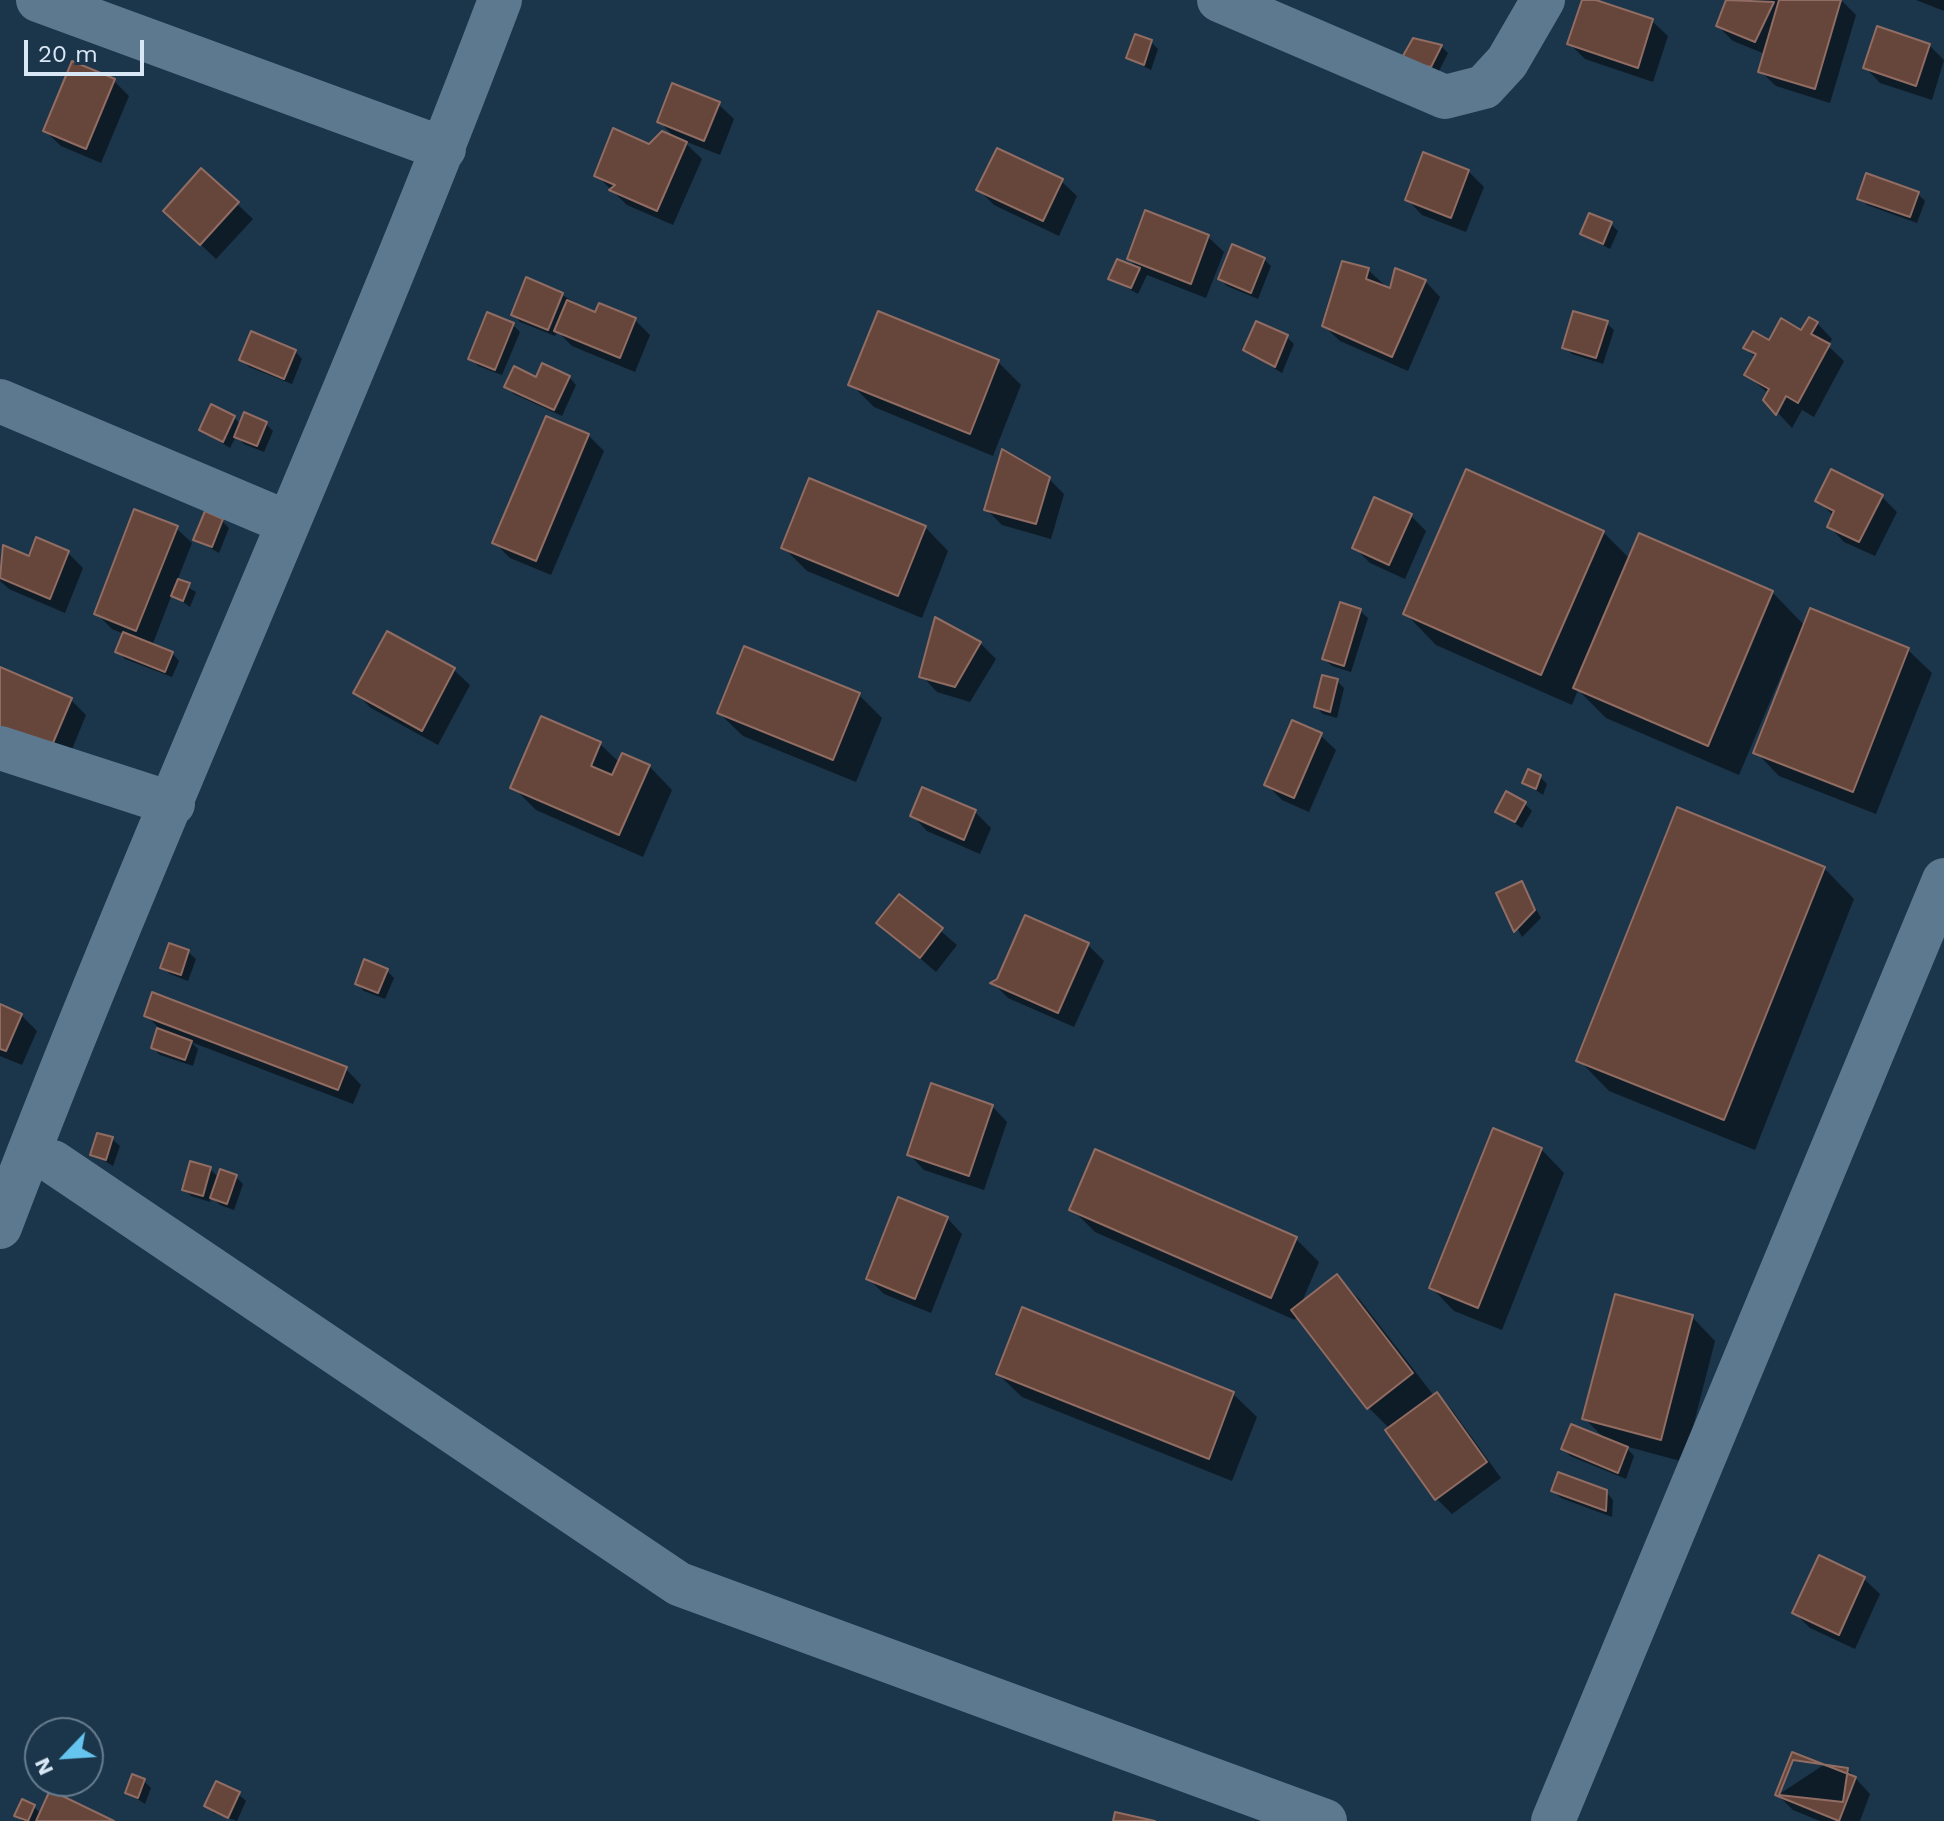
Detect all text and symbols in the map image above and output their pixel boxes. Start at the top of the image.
scale bar [28,24,148,74]
text: 20 m [38,40,98,68]
north arrow [24,1717,104,1797]
text: N [29,1754,58,1779]

